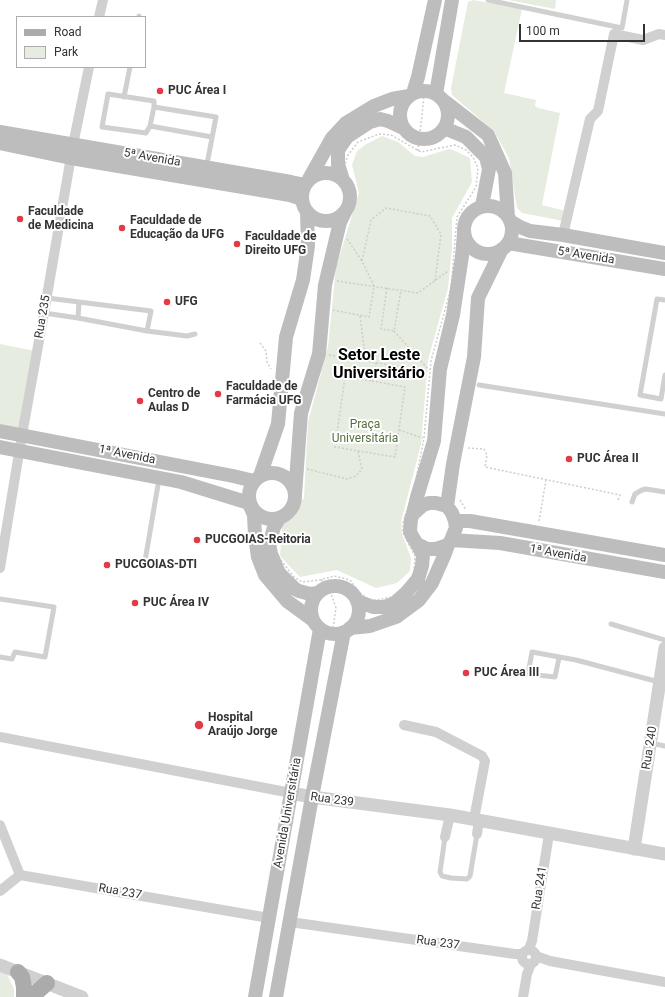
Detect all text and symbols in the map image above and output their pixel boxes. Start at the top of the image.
legend [16,16,146,68]
scale bar [521,16,647,42]
text: 100 m [526,24,560,38]
text: Road [54,25,82,39]
text: Park [54,45,78,59]
place label: PUC Área I [168,84,226,98]
marker: PUC Área I [155,86,165,96]
street label: 5ª Avenida [122,146,182,170]
place label: Faculdade de Medicina [28,205,94,233]
marker: Faculdade de Medicina [15,214,25,224]
place label: Faculdade de Educação da UFG [130,214,224,242]
marker: Faculdade de Educação da UFG [117,223,127,233]
place label: Faculdade de Direito UFG [245,230,317,258]
marker: Faculdade de Direito UFG [232,239,242,249]
street label: 5ª Avenida [556,244,616,268]
street label: Rua 235 [32,294,54,340]
place label: UFG [175,295,198,309]
marker: UFG [162,297,172,307]
district label: Setor Leste Universitário [333,346,425,384]
place label: Faculdade de Farmácia UFG [226,380,302,408]
place label: Centro de Aulas D [148,387,200,415]
marker: Faculdade de Farmácia UFG [213,389,223,399]
marker: Centro de Aulas D [135,396,145,406]
park label: Praça Universitária [332,418,398,446]
street label: 1ª Avenida [97,442,157,468]
place label: PUC Área II [577,452,639,466]
marker: PUC Área II [564,454,574,464]
place label: PUCGOIAS-Reitoria [205,533,311,547]
marker: PUCGOIAS-Reitoria [192,535,202,545]
street label: 1ª Avenida [528,542,588,566]
place label: PUCGOIAS-DTI [115,558,197,572]
marker: PUCGOIAS-DTI [102,560,112,570]
place label: PUC Área IV [143,596,209,610]
marker: PUC Área IV [130,598,140,608]
place label: PUC Área III [474,666,539,680]
marker: PUC Área III [461,668,471,678]
place label: Hospital Araújo Jorge [208,711,277,739]
marker: Hospital Araújo Jorge [193,719,205,731]
street label: Rua 240 [639,725,661,771]
street label: Avenida Universitária [271,757,305,869]
street label: Rua 239 [309,790,355,810]
street label: Rua 241 [529,865,551,911]
street label: Rua 237 [97,881,143,903]
street label: Rua 237 [415,933,461,953]

